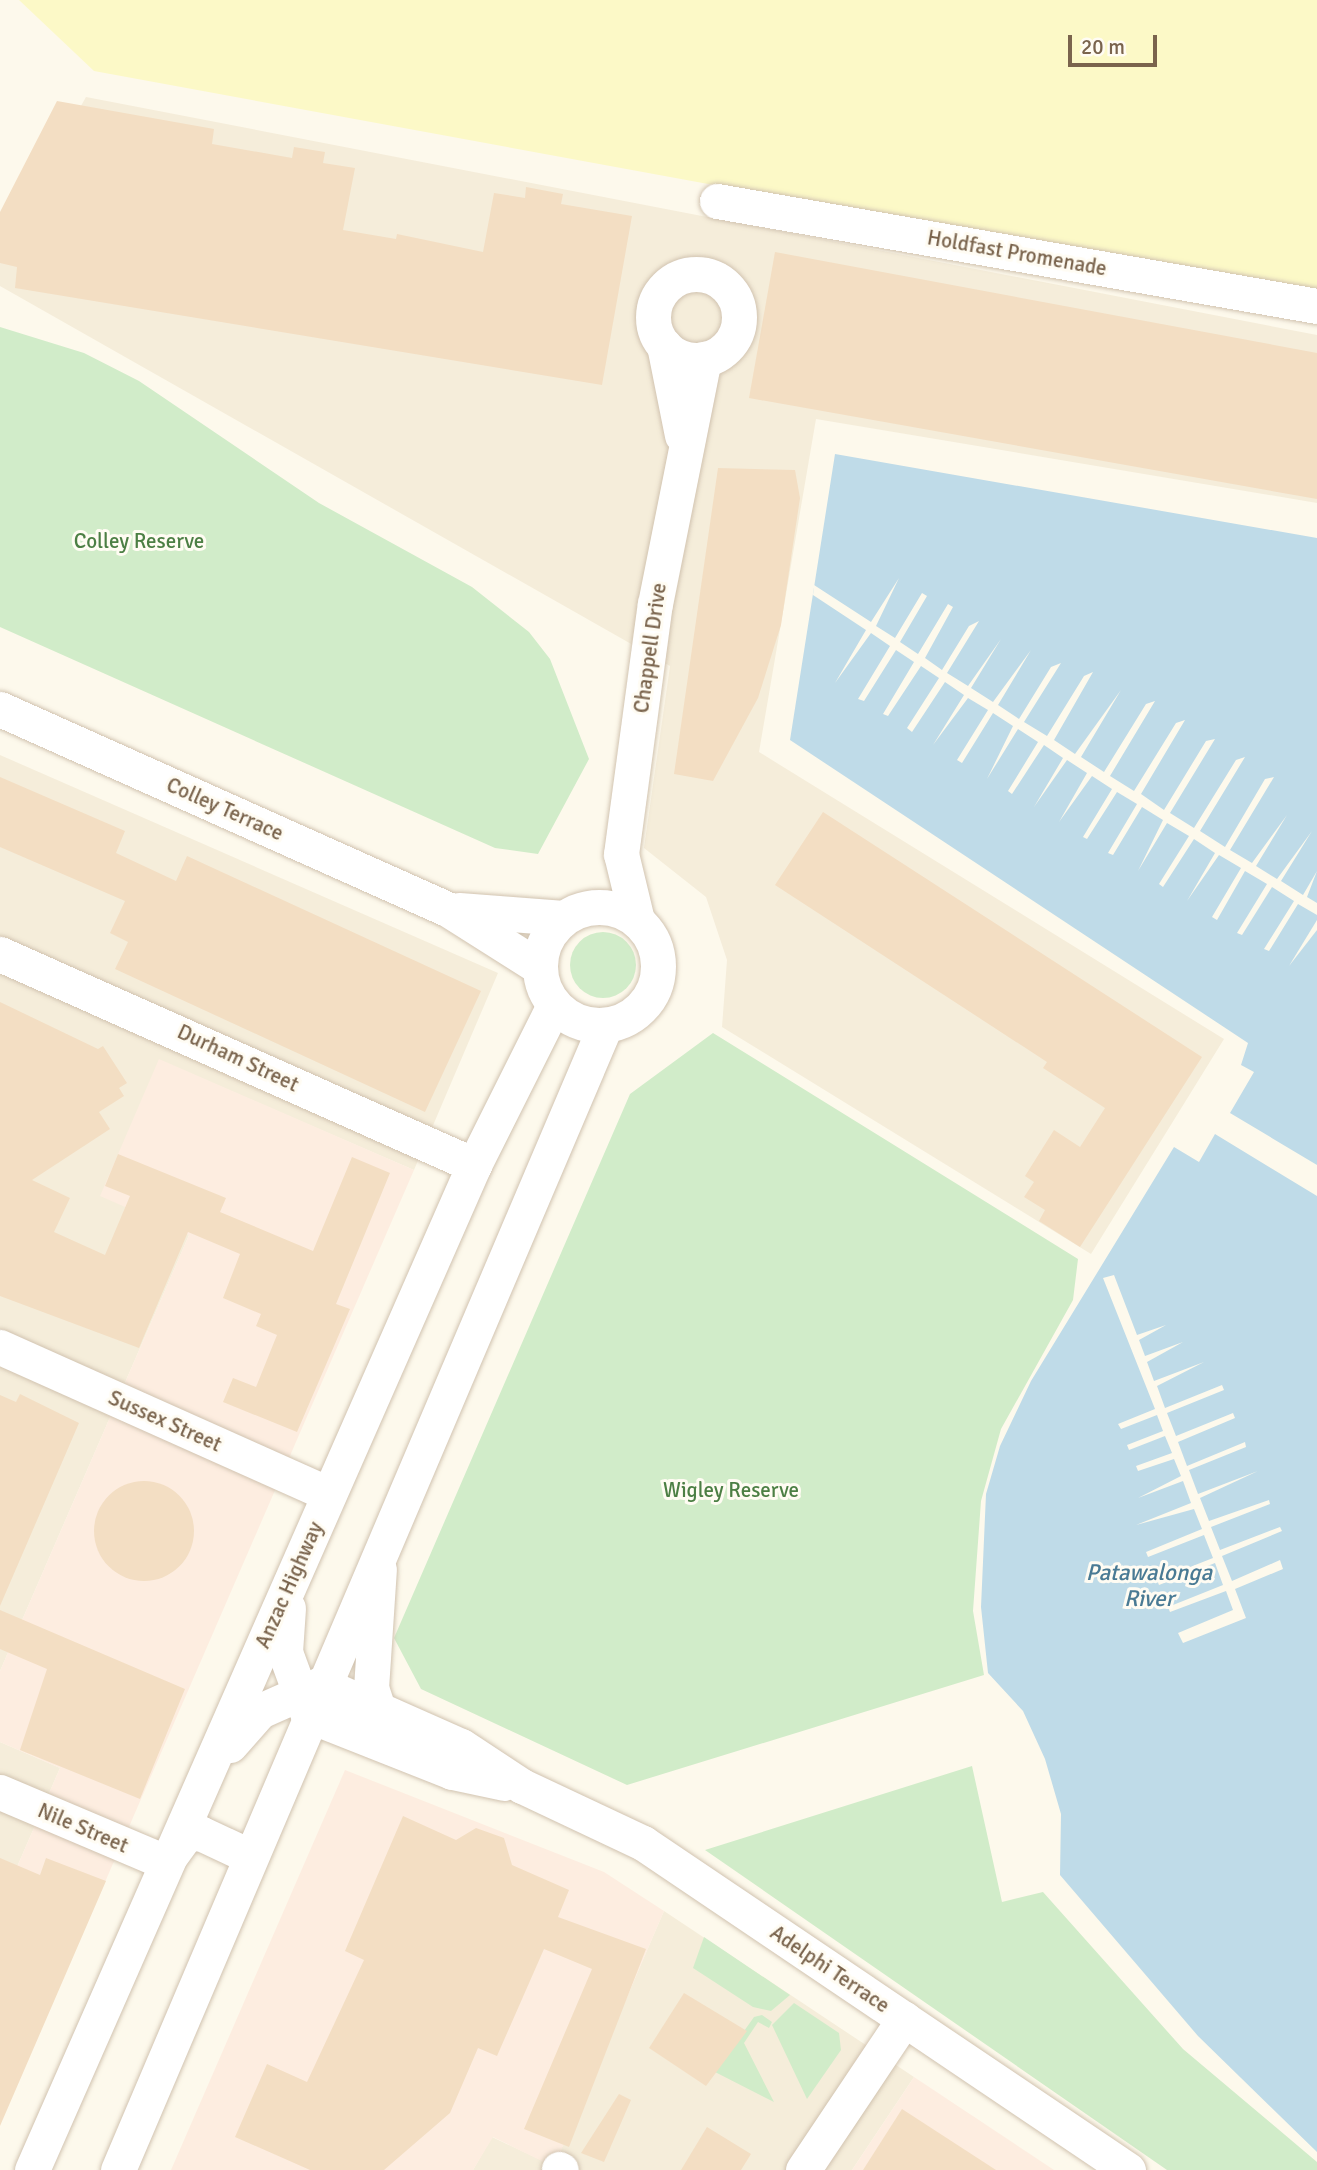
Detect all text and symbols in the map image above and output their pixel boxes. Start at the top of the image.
scale bar [1072,21,1161,65]
text: 20 m [1081,34,1125,60]
street label: Holdfast Promenade [925,225,1109,281]
park label: Colley Reserve [74,528,204,554]
street label: Chappell Drive [628,581,672,715]
street label: Colley Terrace [163,772,287,846]
street label: Durham Street [173,1019,303,1097]
street label: Sussex Street [105,1385,225,1457]
park label: Wigley Reserve [663,1477,799,1503]
street label: Anzac Highway [250,1518,328,1652]
water label: Patawalonga River [1086,1559,1212,1613]
street label: Nile Street [34,1798,132,1858]
street label: Adelphi Terrace [765,1920,895,2018]

